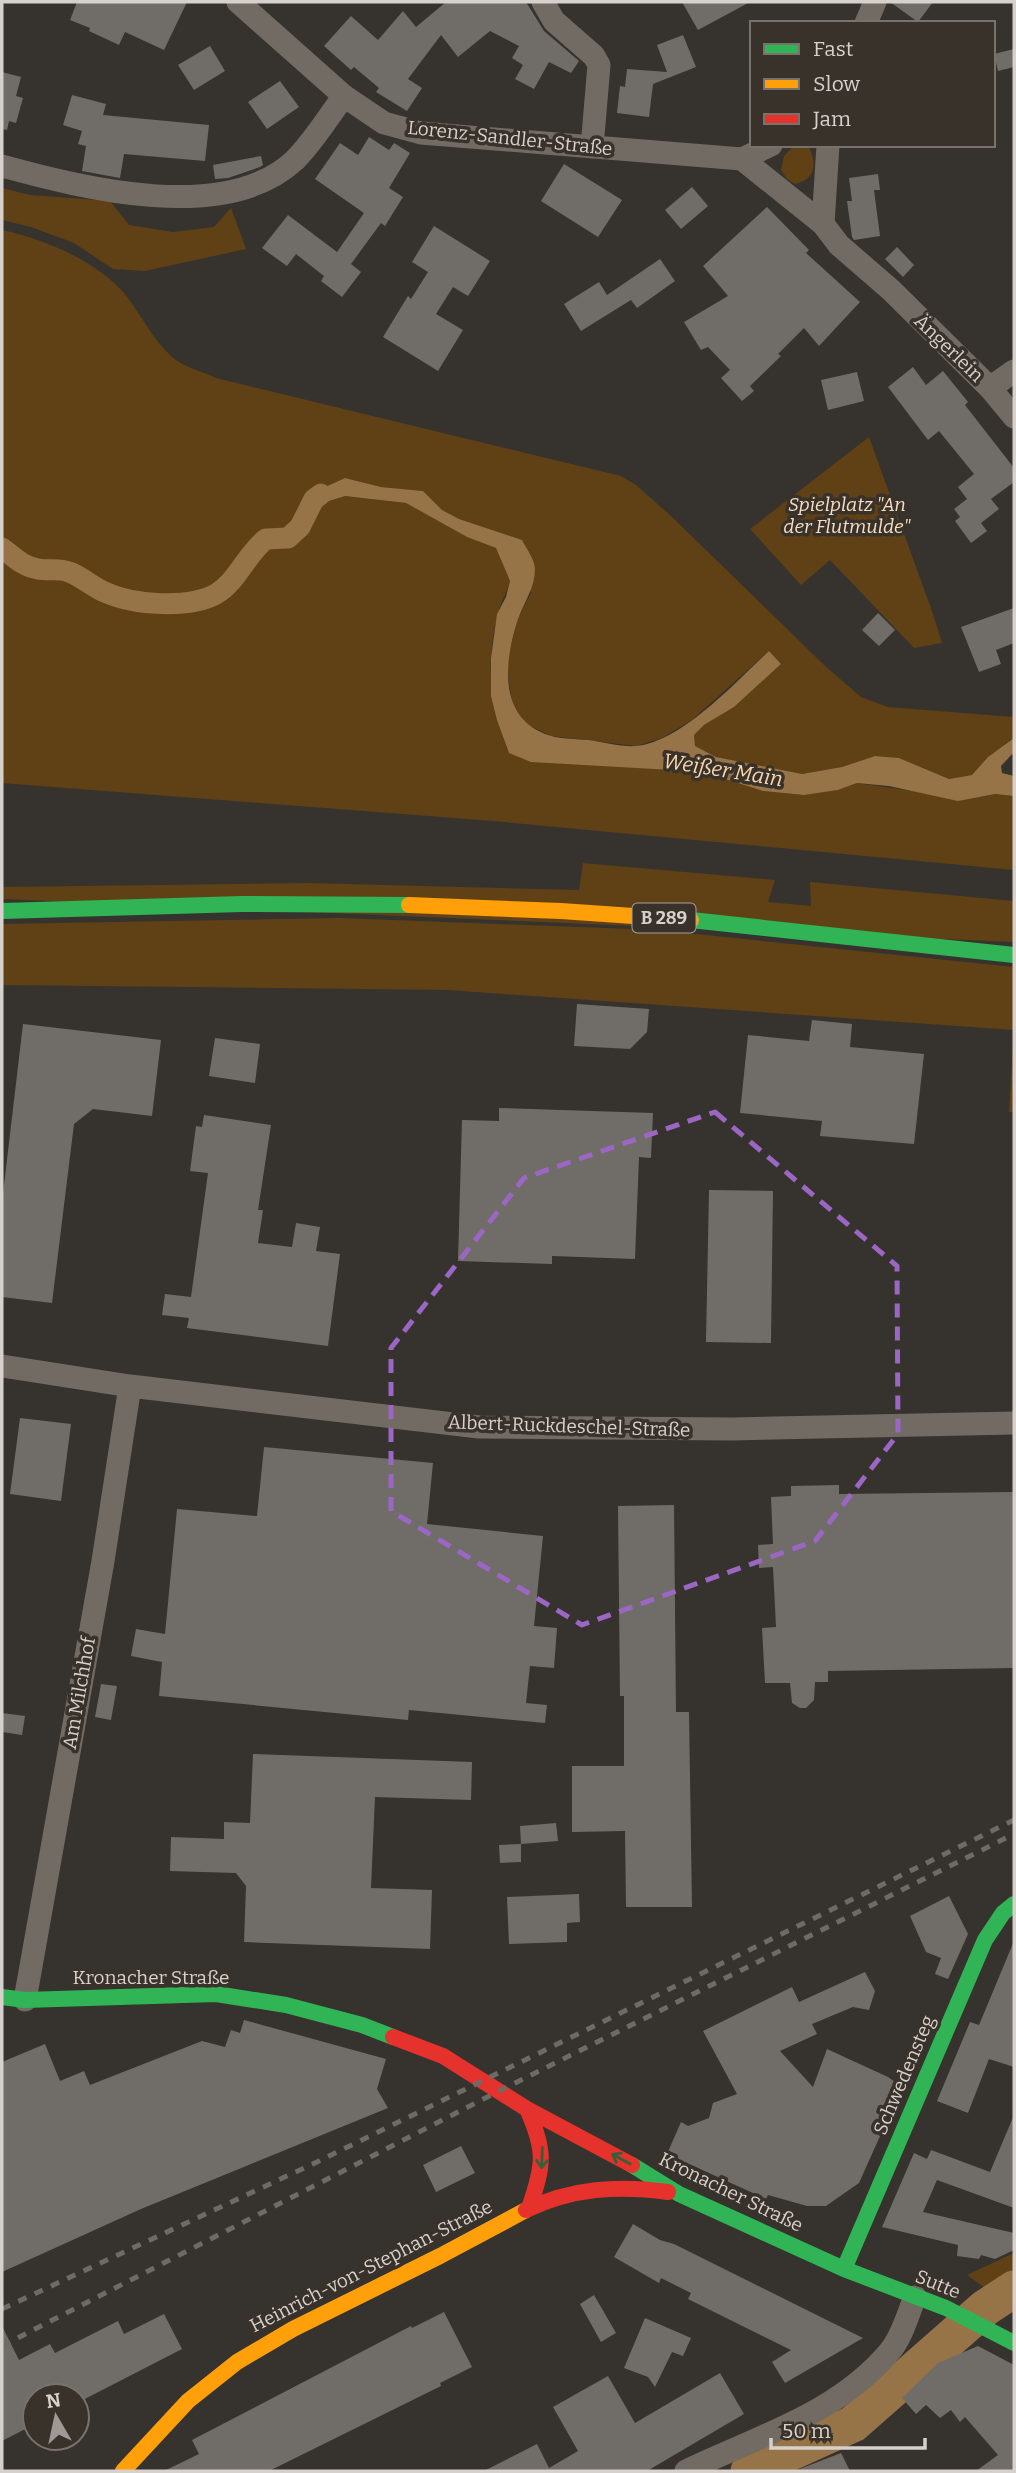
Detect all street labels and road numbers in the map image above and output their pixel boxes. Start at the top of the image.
street label: Lorenz-Sandler-Straße [406,116,614,160]
street label: Ängerlein [910,309,988,387]
road number: B 289 [632,903,696,932]
street label: Albert-Ruckdeschel-Straße [447,1410,691,1442]
street label: Am Milchhof [58,1634,100,1751]
street label: Kronacher Straße [72,1966,230,1989]
street label: Schwedensteg [868,2011,940,2138]
street label: Kronacher Straße [655,2147,807,2237]
street label: Heinrich-von-Stephan-Straße [246,2195,496,2337]
street label: Sutte [912,2265,964,2303]

